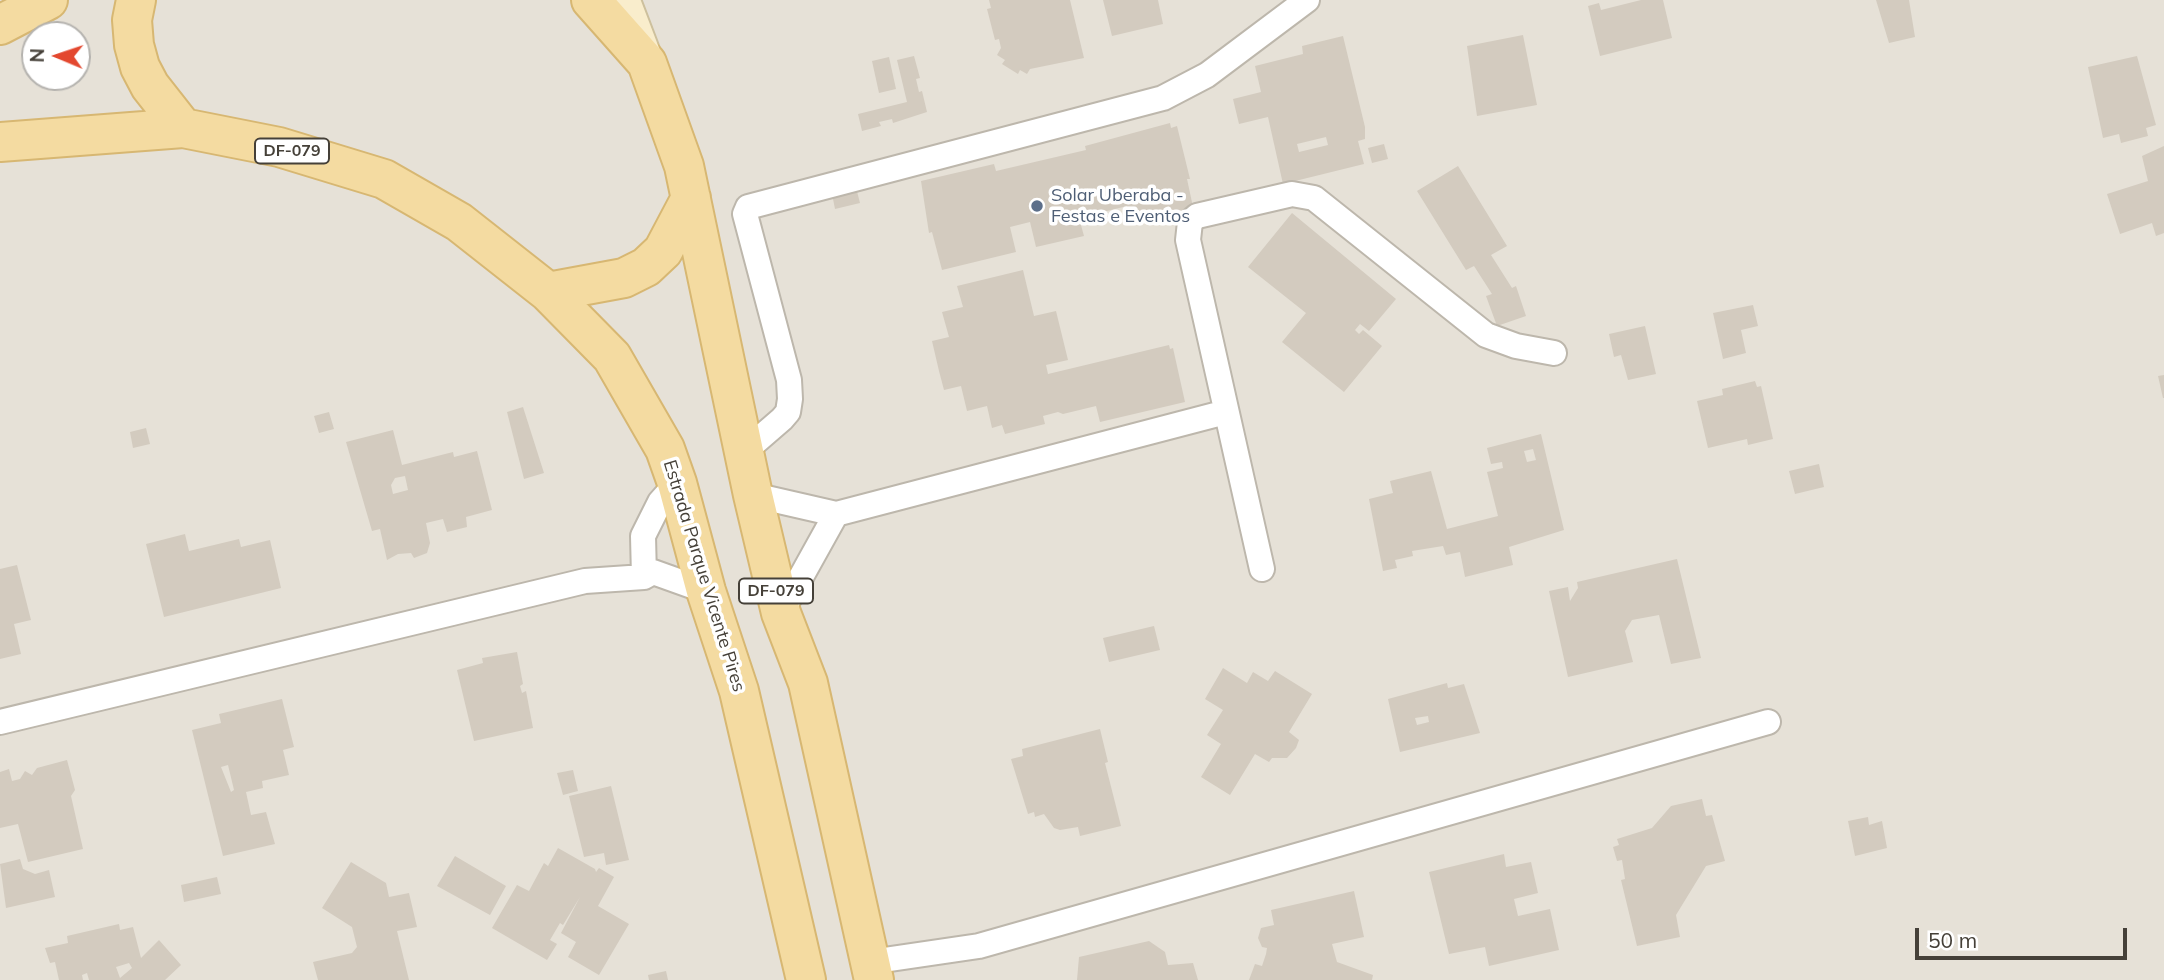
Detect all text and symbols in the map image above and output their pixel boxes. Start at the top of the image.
north arrow [21,21,91,91]
text: N [25,48,49,63]
road number: DF-079 [255,139,329,164]
place label: Solar Uberaba - Festas e Eventos [1051,185,1190,228]
marker: Solar Uberaba - Festas e Eventos [1029,198,1045,214]
street label: Estrada Parque Vicente Pires [658,458,750,694]
road number: DF-079 [739,578,813,604]
scale bar [1919,914,2131,958]
text: 50 m [1928,927,1977,953]

